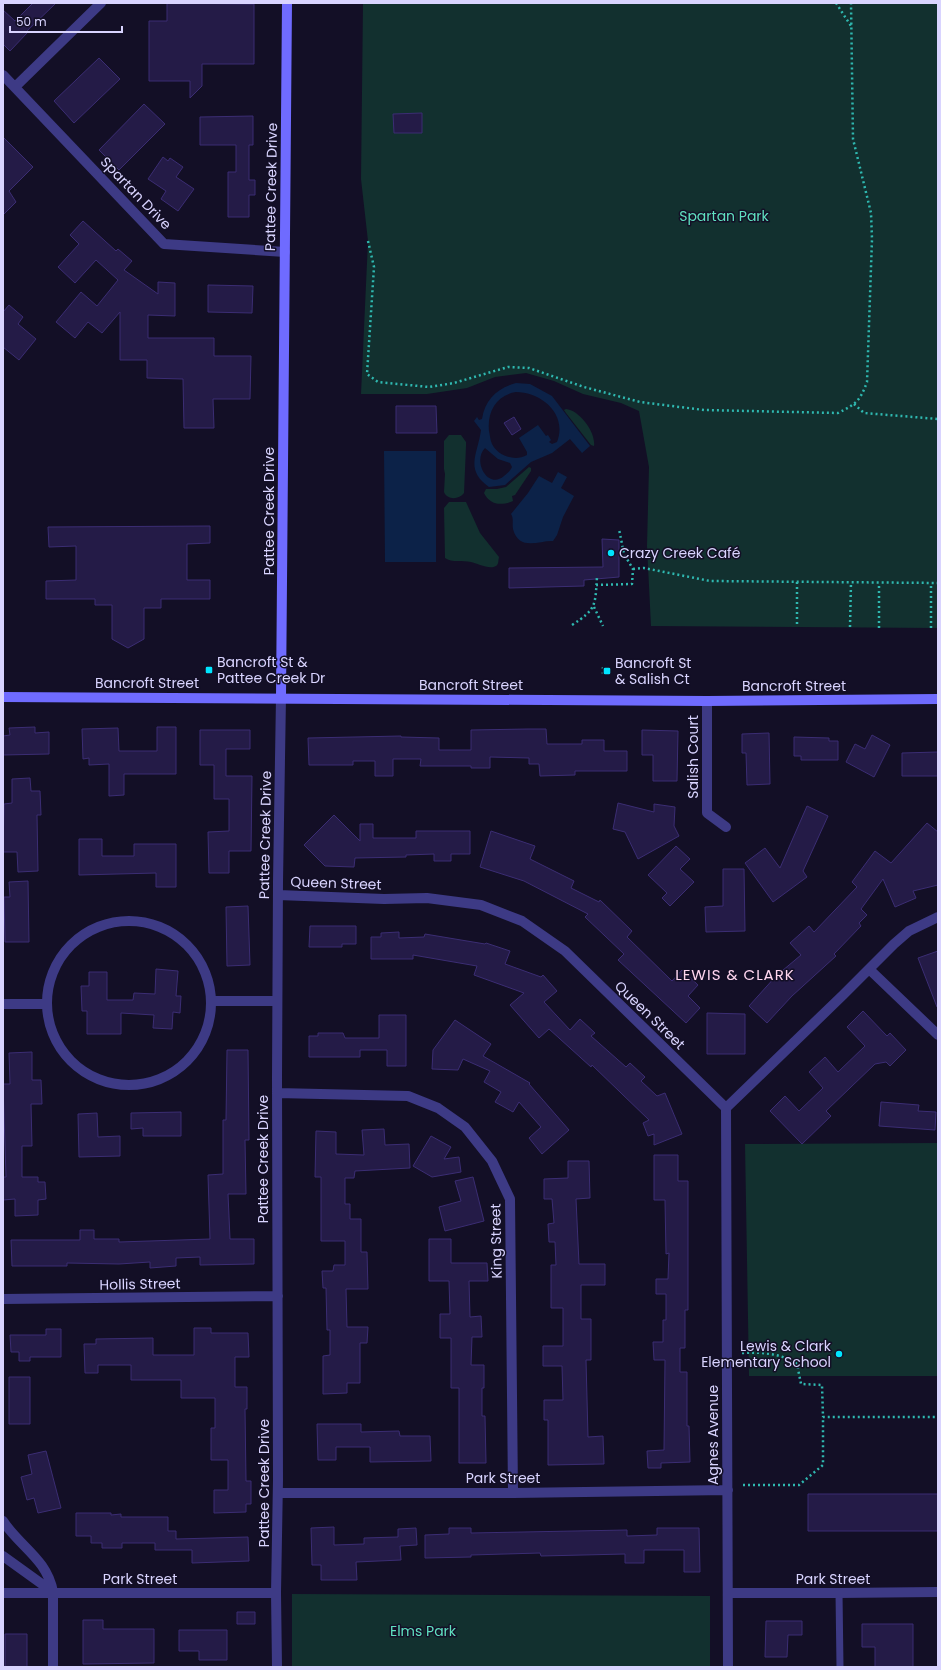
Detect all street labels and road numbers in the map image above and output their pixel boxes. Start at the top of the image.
street label: Pattee Creek Drive [260,122,282,251]
street label: Spartan Drive [96,152,176,234]
street label: Pattee Creek Drive [259,447,279,575]
street label: Bancroft Street [95,673,199,693]
street label: Bancroft Street [419,675,523,695]
street label: Bancroft Street [742,676,846,696]
street label: Salish Court [683,715,703,799]
street label: Pattee Creek Drive [254,770,276,899]
street label: Queen Street [290,871,382,895]
street label: Queen Street [610,976,690,1054]
street label: Pattee Creek Drive [253,1095,273,1223]
street label: King Street [485,1203,507,1279]
street label: Hollis Street [99,1273,181,1295]
street label: Agnes Avenue [703,1385,723,1485]
street label: Pattee Creek Drive [254,1419,274,1547]
street label: Park Street [466,1468,540,1488]
street label: Park Street [103,1569,177,1589]
street label: Park Street [796,1569,870,1589]

